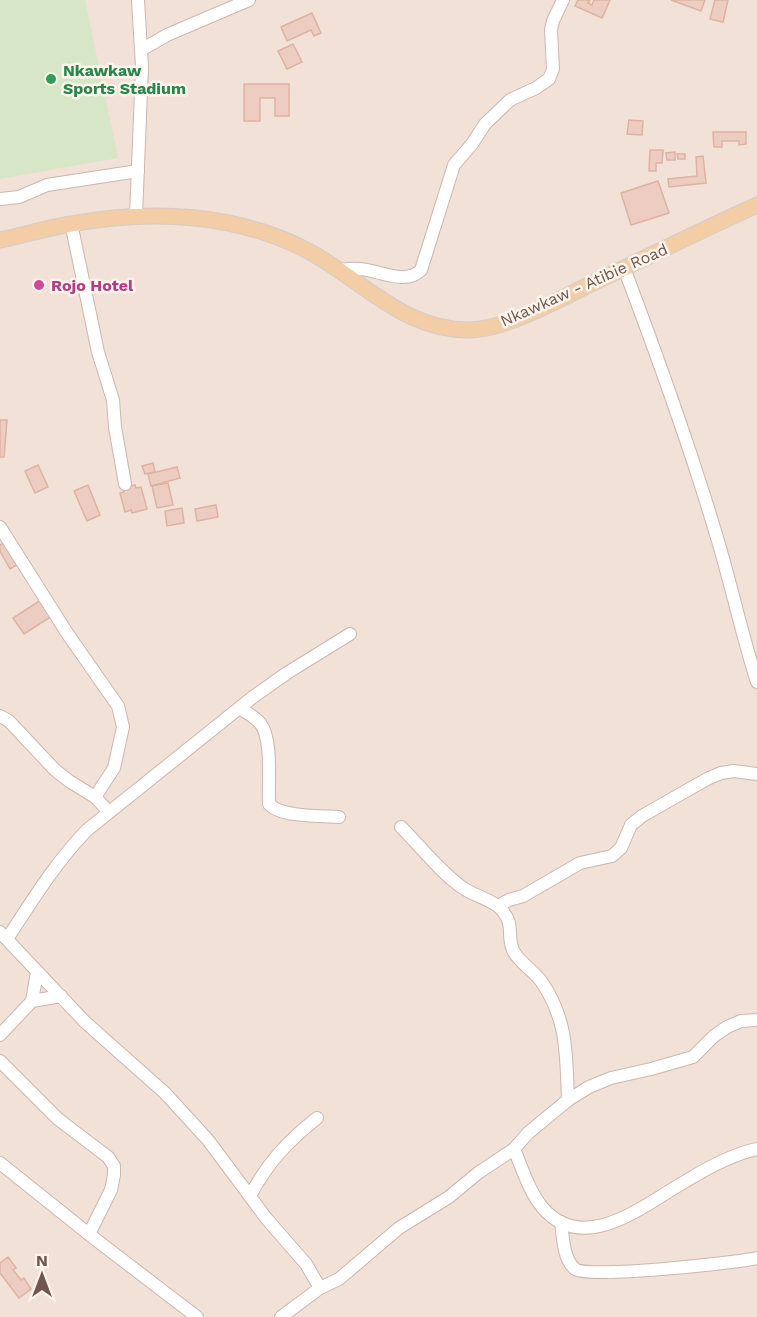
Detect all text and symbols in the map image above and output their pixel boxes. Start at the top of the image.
place label: Nkawkaw Sports Stadium [63,61,186,98]
marker: Nkawkaw Sports Stadium [44,72,58,86]
street label: Nkawkaw - Atibie Road [497,239,671,331]
place label: Rojo Hotel [51,276,134,295]
marker: Rojo Hotel [32,278,46,292]
north arrow [12,1245,72,1305]
text: N [36,1251,48,1270]

